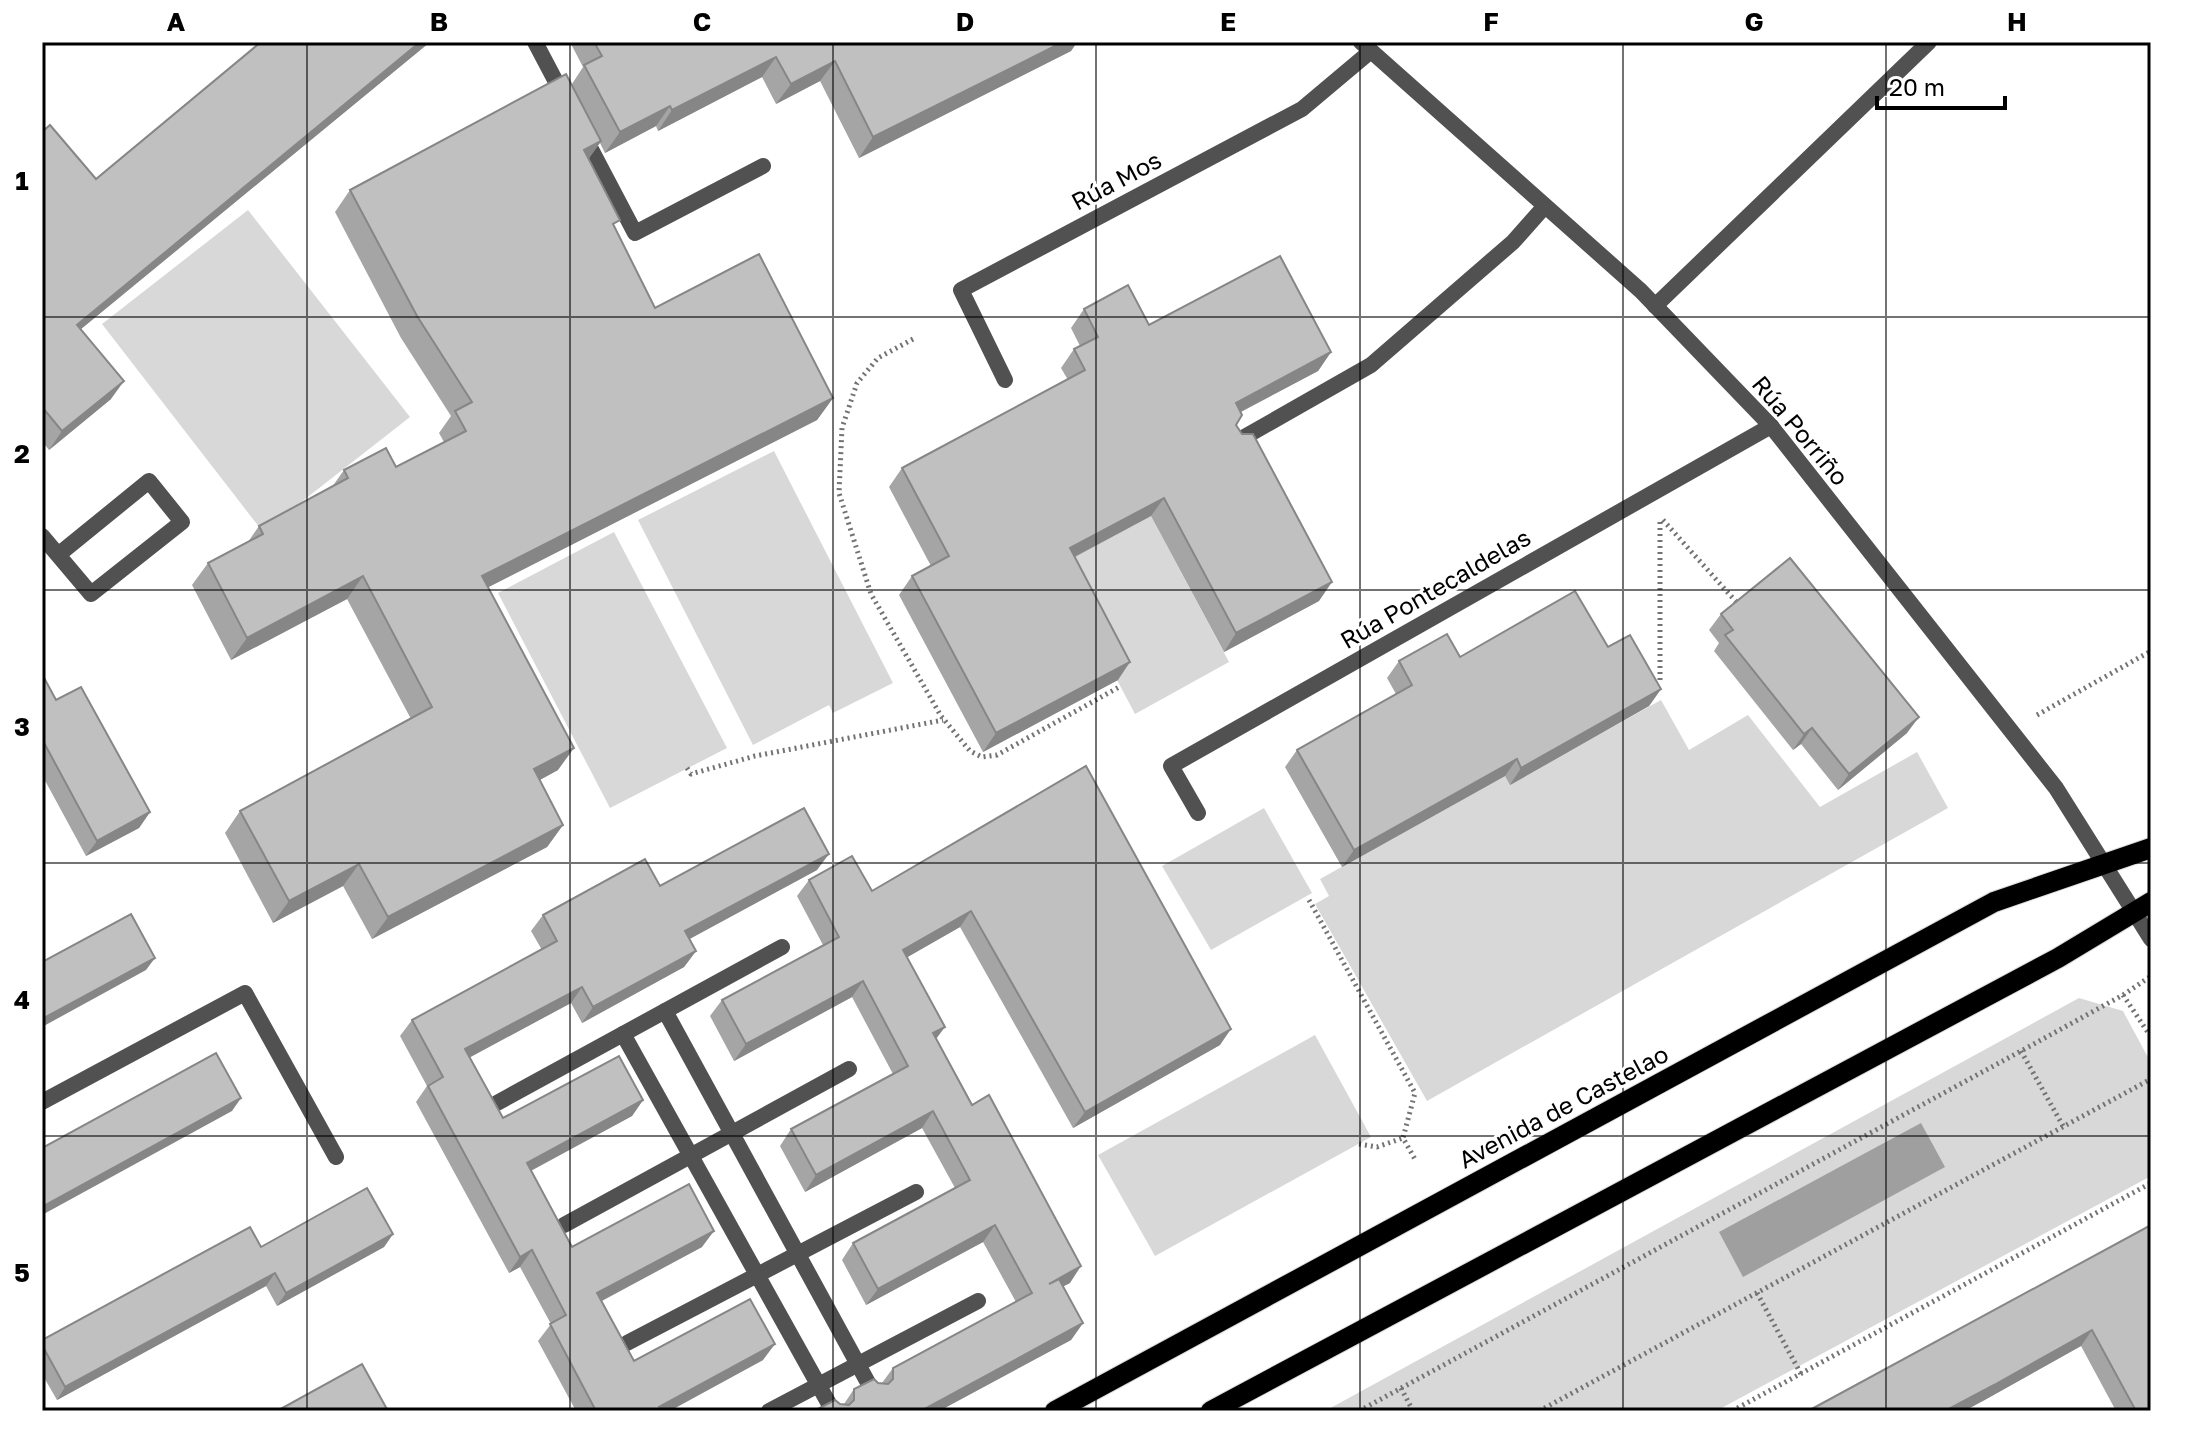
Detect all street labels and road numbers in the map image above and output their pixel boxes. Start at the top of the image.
street label: Rúa Mos [1066,144,1166,216]
street label: Rúa Porriño [1747,369,1855,491]
street label: Rúa Pontecaldelas [1335,522,1535,654]
street label: Avenida de Castelao [1453,1038,1673,1174]

